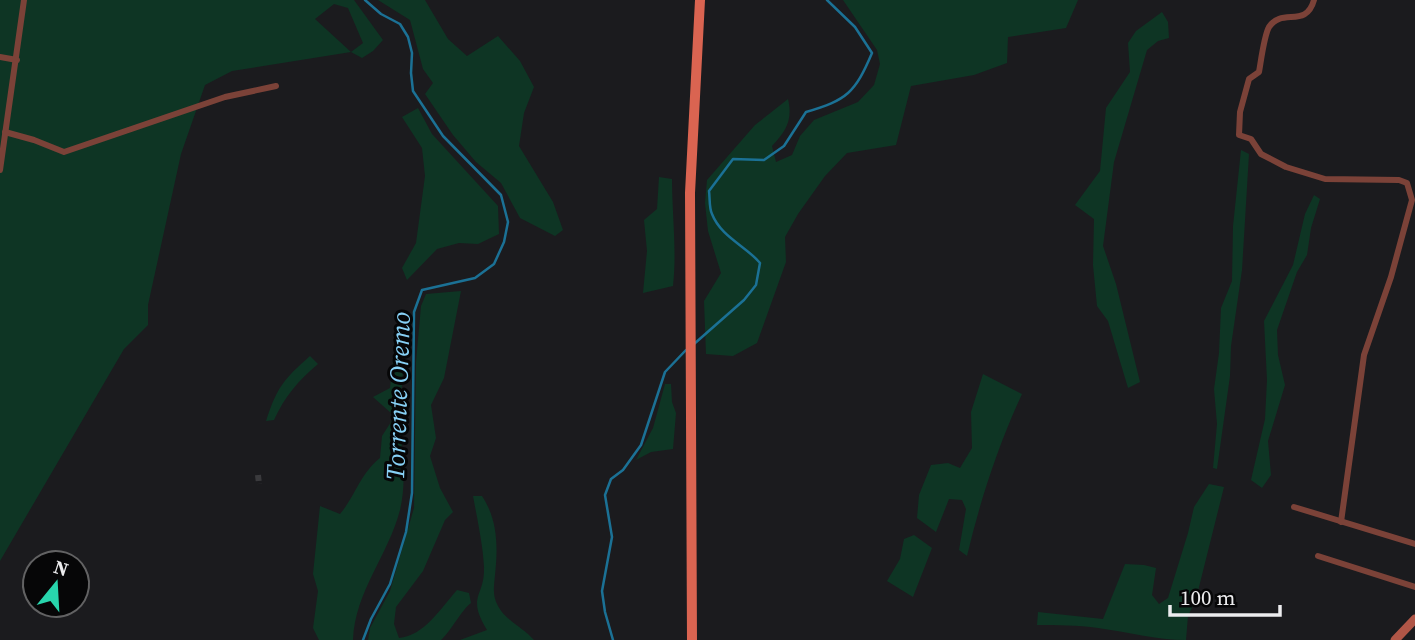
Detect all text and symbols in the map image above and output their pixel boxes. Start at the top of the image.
water label: Torrente Oremo [377,311,419,481]
north arrow [21,549,91,619]
text: N [51,553,72,582]
scale bar [1170,574,1280,618]
text: 100 m [1180,583,1235,612]

